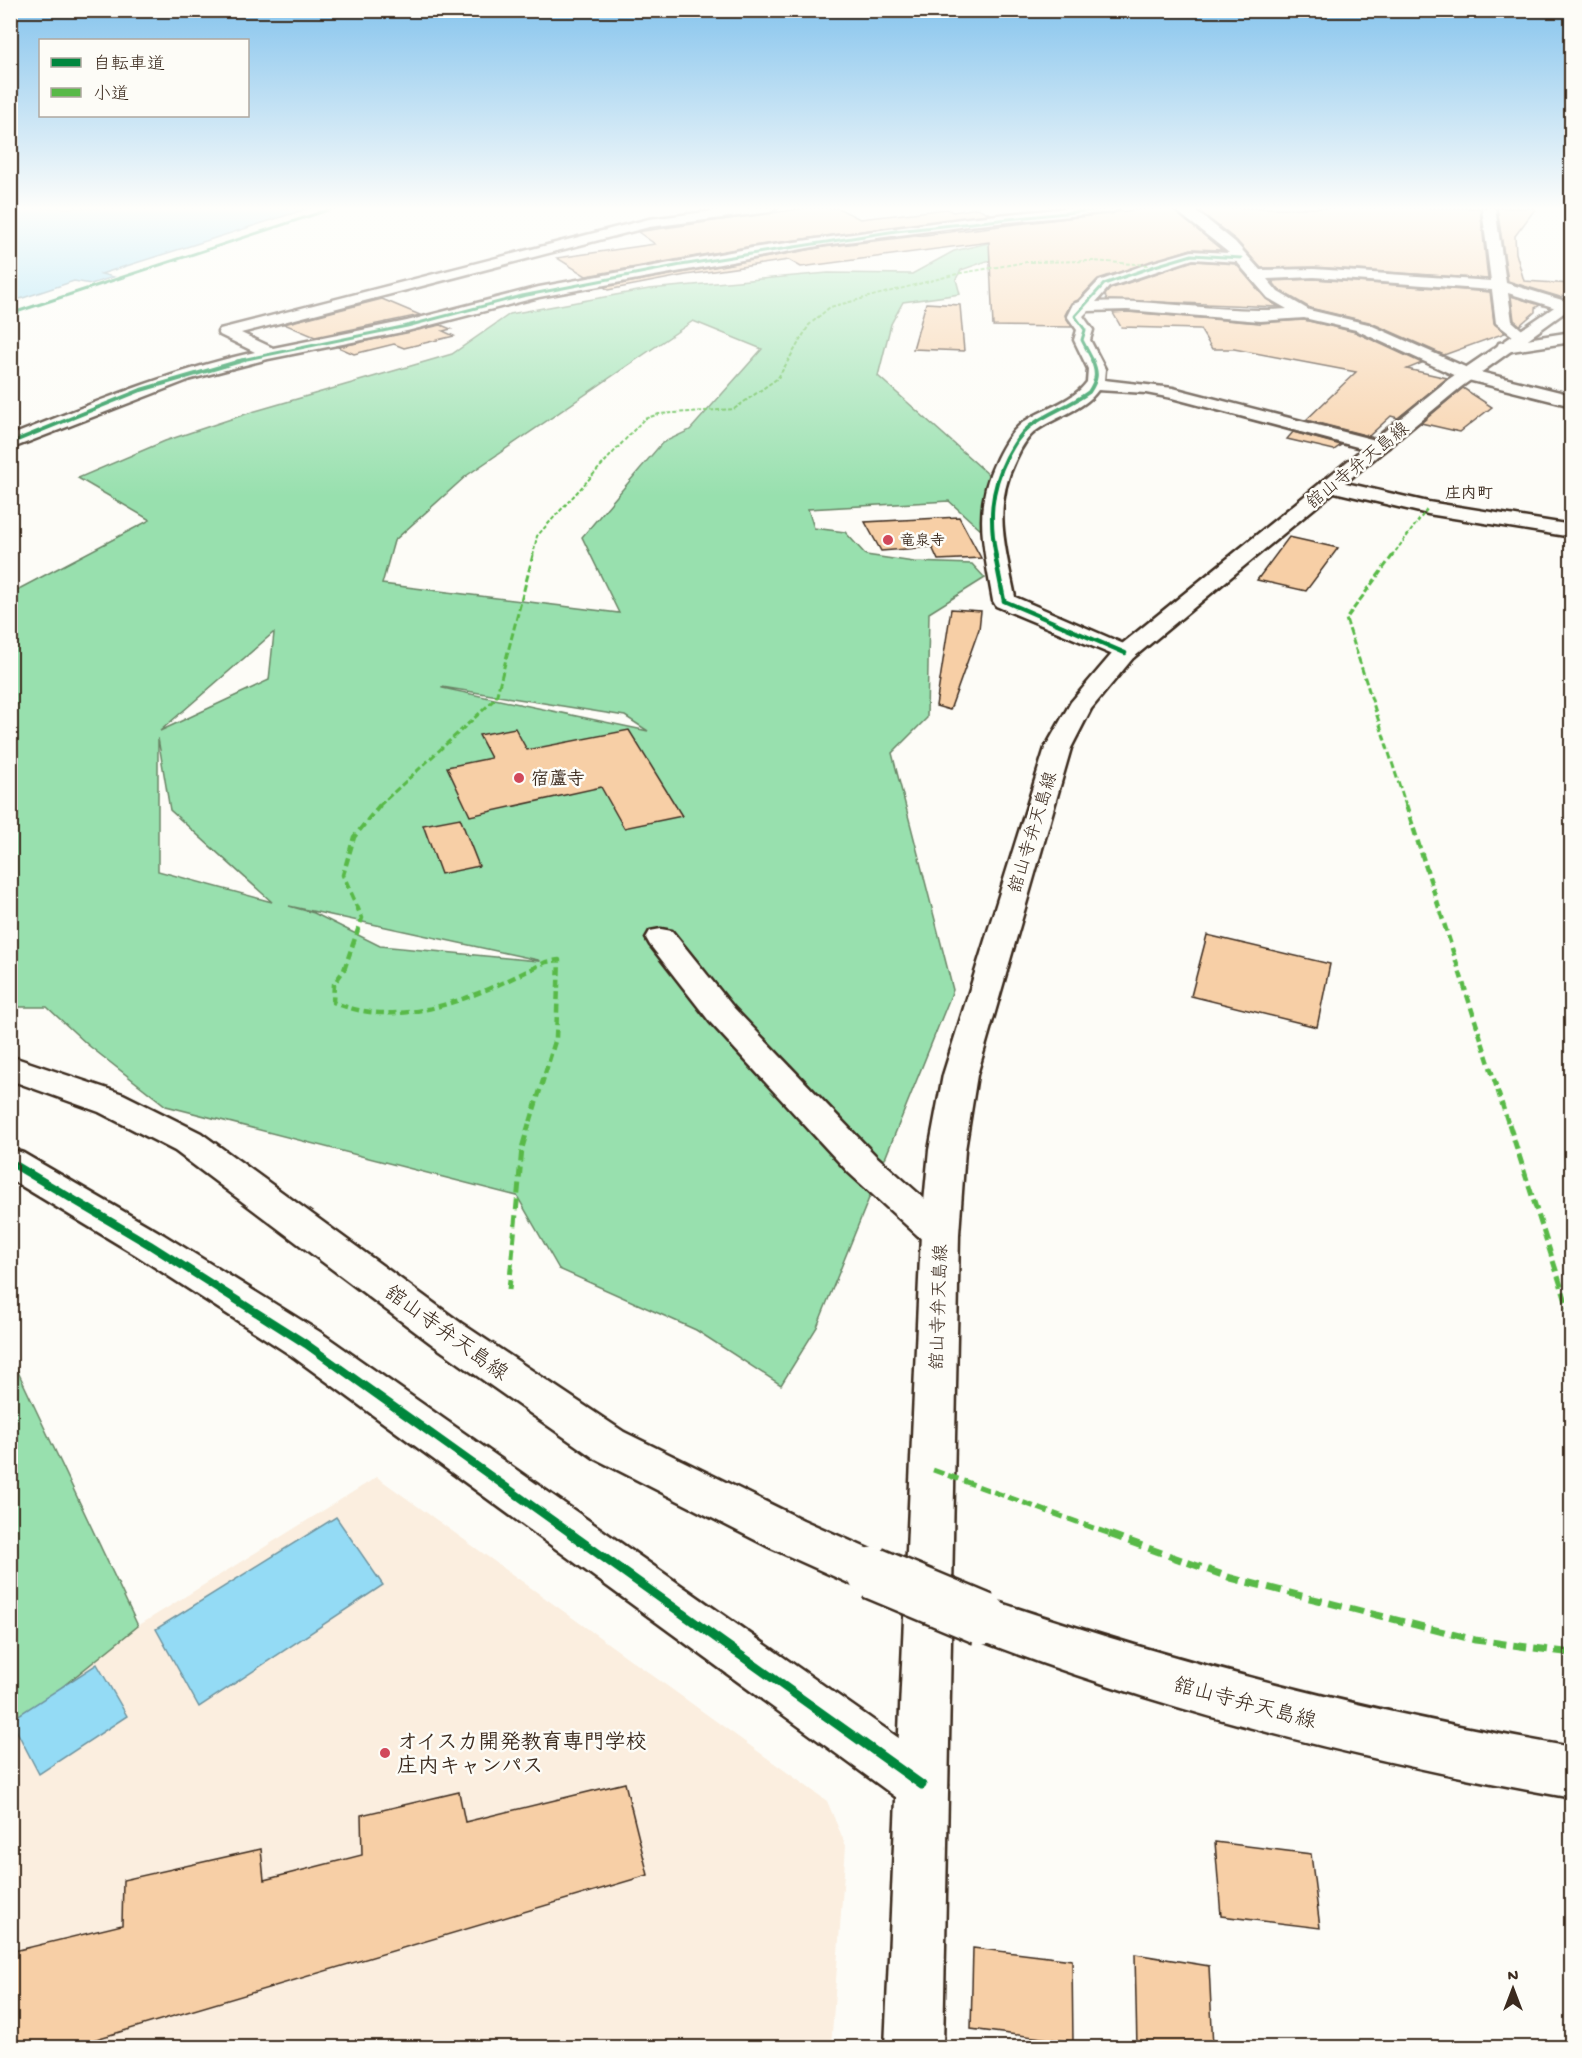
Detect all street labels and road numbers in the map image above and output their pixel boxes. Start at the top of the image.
street label: 舘山寺弁天島線 [1302,418,1414,515]
street label: 舘山寺弁天島線 [1005,769,1063,896]
street label: 舘山寺弁天島線 [927,1244,953,1370]
street label: 舘山寺弁天島線 [378,1280,513,1388]
street label: 舘山寺弁天島線 [1170,1672,1319,1736]

